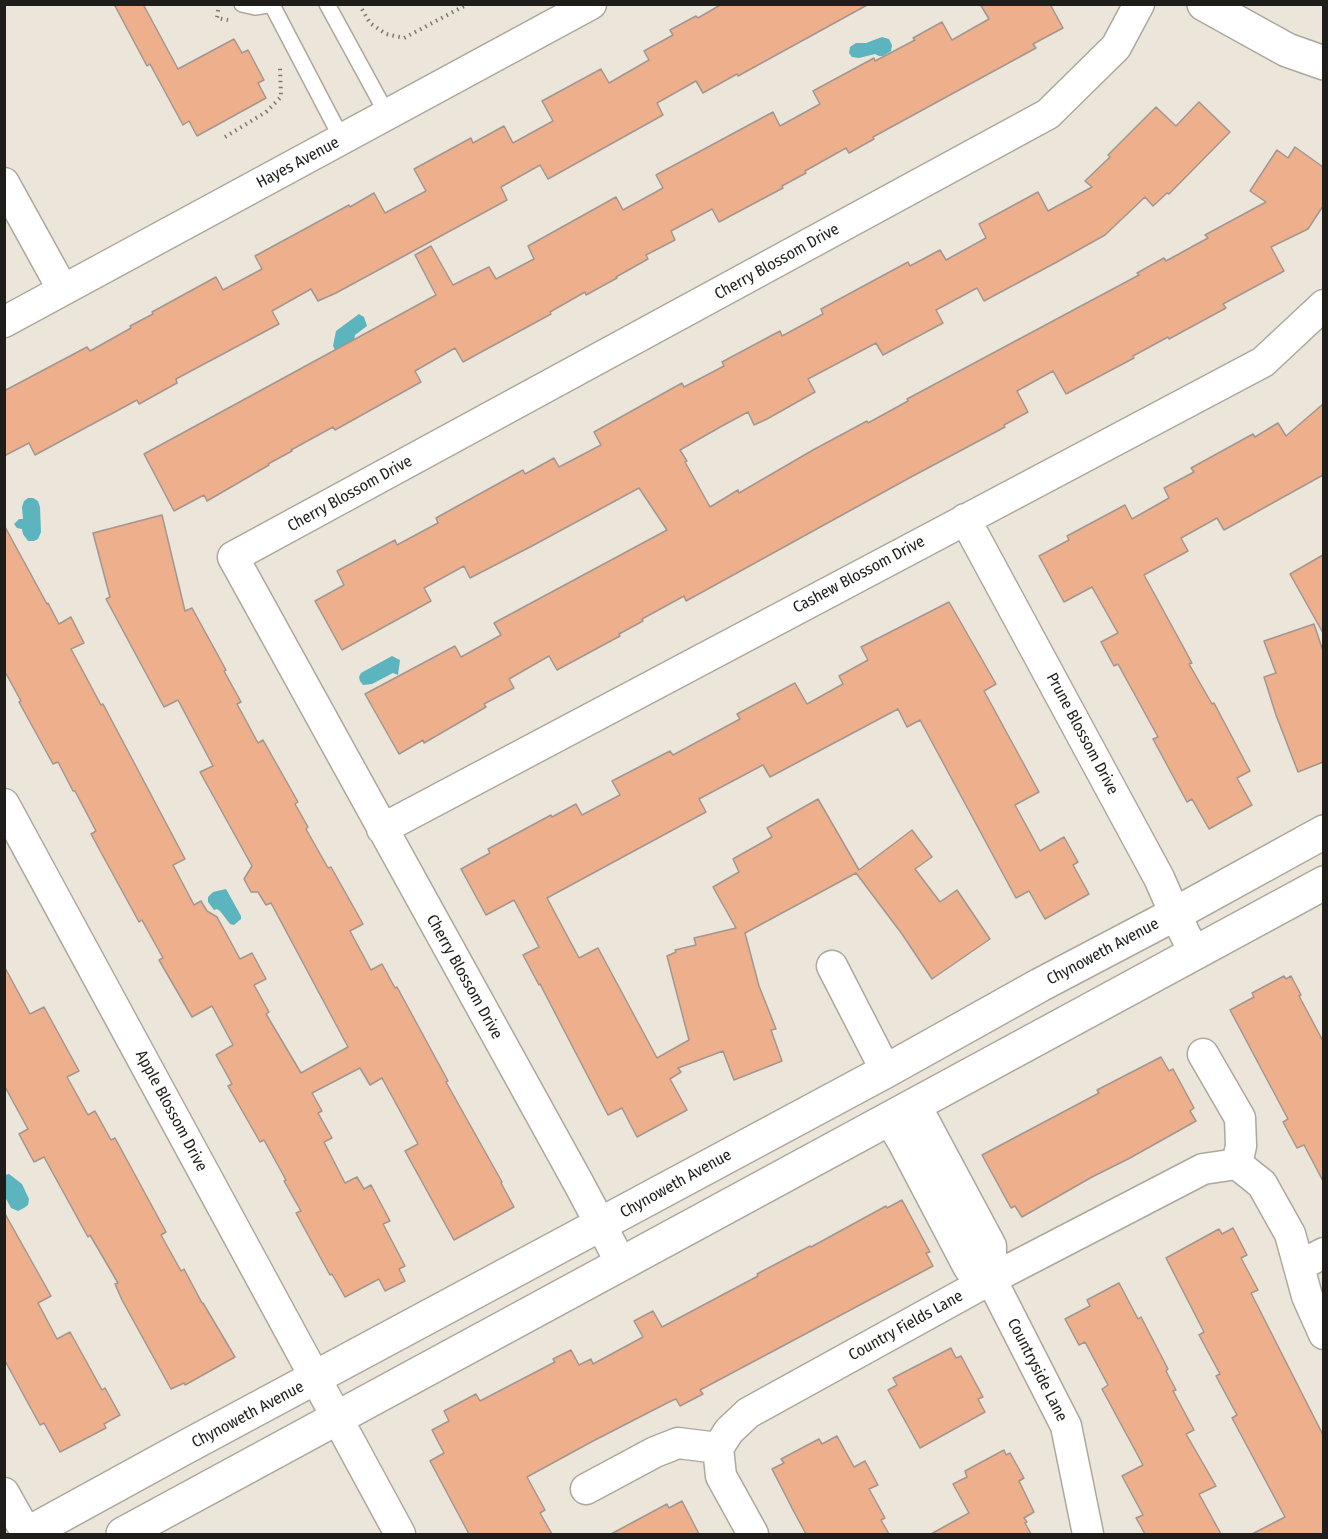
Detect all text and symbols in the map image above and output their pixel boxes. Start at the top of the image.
street label: Hayes Avenue [253,133,343,193]
street label: Cherry Blossom Drive [711,220,843,304]
street label: Cherry Blossom Drive [284,452,416,536]
street label: Cashew Blossom Drive [790,532,928,618]
street label: Prune Blossom Drive [1042,670,1122,798]
street label: Cherry Blossom Drive [422,911,506,1043]
street label: Chynoweth Avenue [1044,914,1162,990]
street label: Apple Blossom Drive [131,1047,211,1175]
street label: Chynoweth Avenue [617,1146,735,1222]
street label: Country Fields Lane [846,1287,966,1365]
street label: Countryside Lane [1003,1315,1071,1425]
street label: Chynoweth Avenue [189,1377,307,1453]

